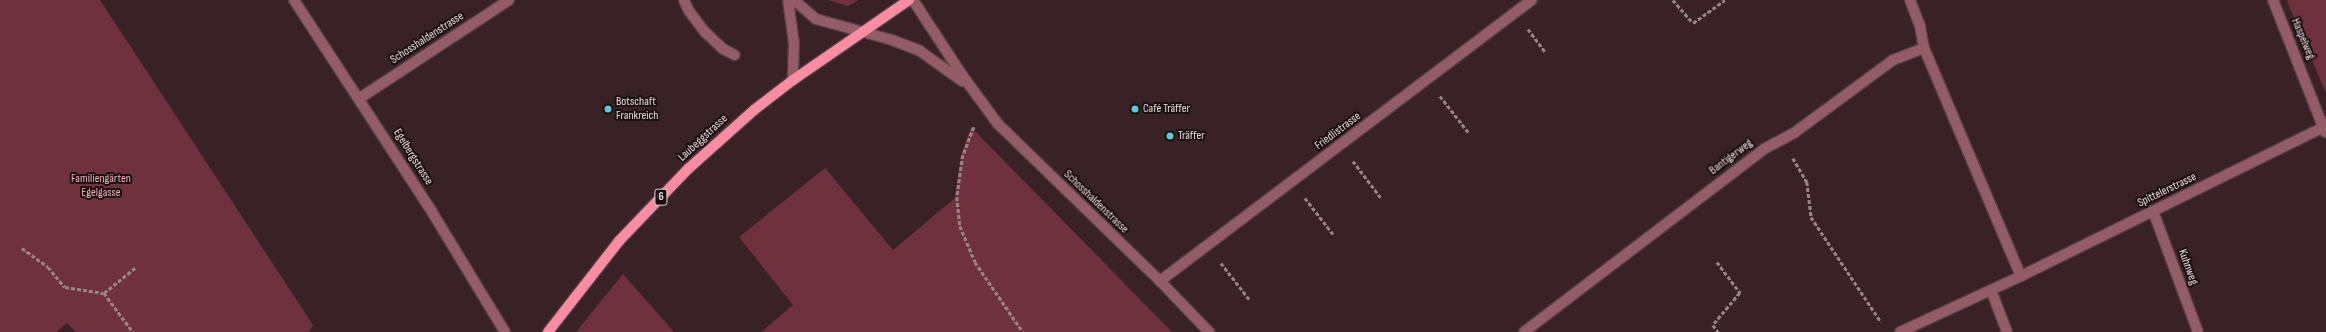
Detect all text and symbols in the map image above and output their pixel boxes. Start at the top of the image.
street label: Schosshaldenstrasse [388,9,466,67]
street label: Haspelweg [2288,16,2318,62]
place label: Botschaft Frankreich [616,95,658,123]
place label: Café Träffer [1143,102,1190,116]
marker: Botschaft Frankreich [603,104,613,114]
marker: Café Träffer [1130,104,1140,114]
street label: Friedlistrasse [1312,109,1364,153]
street label: Laubeggstrasse [675,111,731,165]
street label: Egelbergstrasse [390,126,436,188]
place label: Träffer [1178,129,1205,143]
marker: Träffer [1165,131,1175,141]
street label: Bantigerweg [1706,136,1756,178]
street label: Schosshaldenstrasse [1061,167,1131,237]
street label: Spittelerstrasse [2135,170,2199,210]
park label: Familiengärten Egelgasse [71,172,131,200]
road number: 6 [654,188,668,206]
street label: Kuhnweg [2175,247,2201,287]

